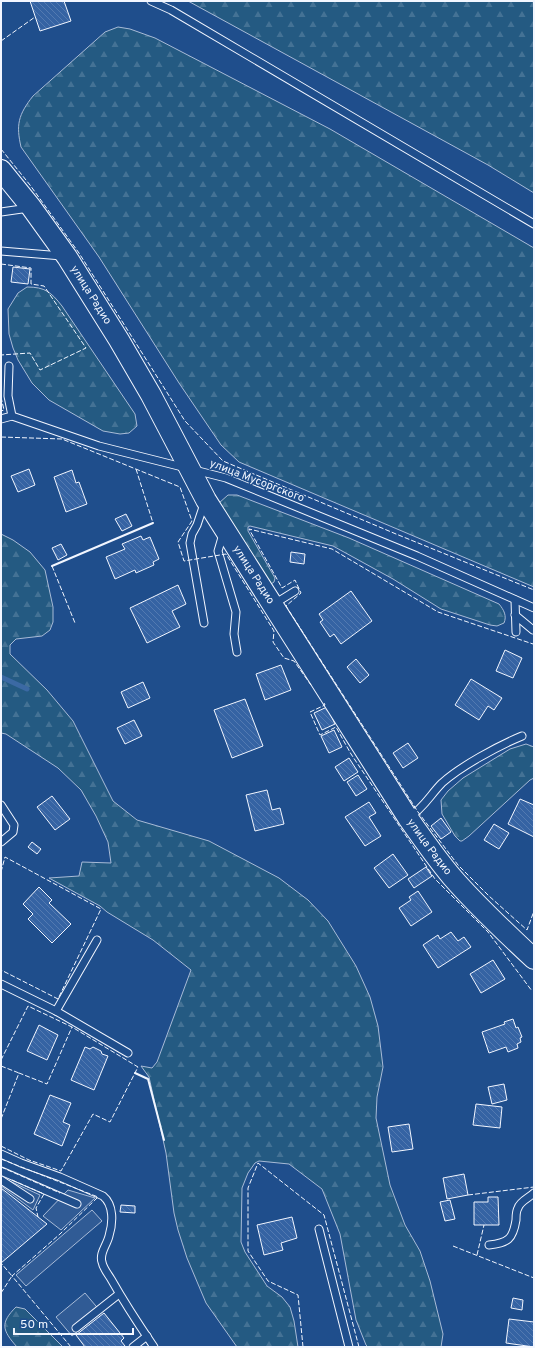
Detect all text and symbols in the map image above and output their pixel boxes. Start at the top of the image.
street label: улица Радио [67,263,114,327]
street label: улица Мусоргского [208,456,306,506]
street label: улица Радио [230,543,277,607]
street label: улица Радио [404,816,455,878]
scale bar [14,1310,133,1336]
text: 50 m [20,1317,48,1333]

